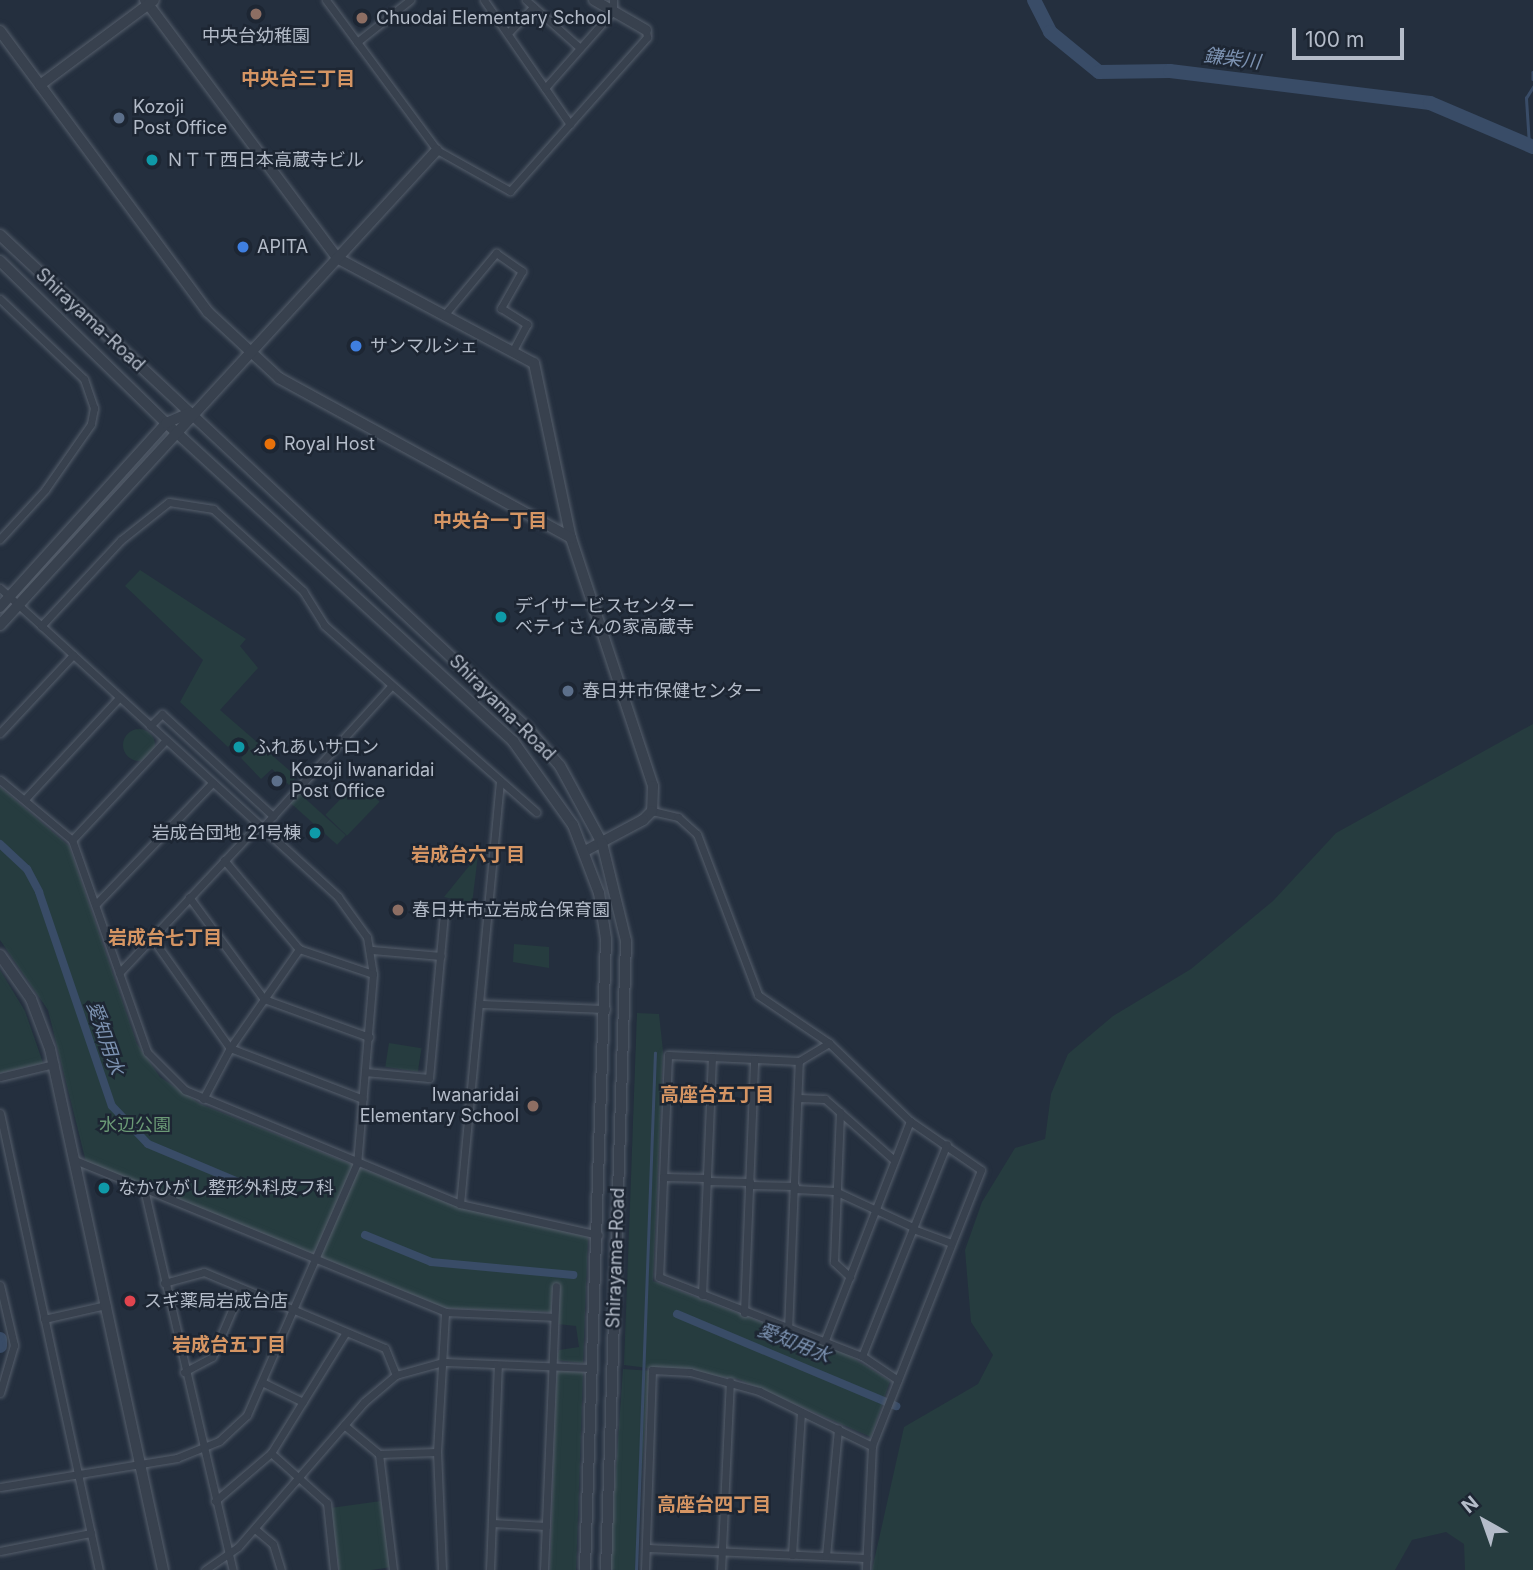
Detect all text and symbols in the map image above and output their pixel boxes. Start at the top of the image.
marker: 中央台幼稚園 [248,6,264,22]
place label: Chuodai Elementary School [376,7,611,29]
marker: Chuodai Elementary School [354,10,370,26]
scale bar [1295,14,1407,58]
place label: 中央台幼稚園 [202,25,310,47]
text: 100 m [1305,27,1364,52]
water label: 鎌柴川 [1202,44,1262,74]
district label: 中央台三丁目 [241,68,355,90]
place label: Kozoji Post Office [133,97,227,140]
marker: Kozoji Post Office [111,110,127,126]
place label: ＮＴＴ西日本高蔵寺ビル [166,149,364,171]
marker: ＮＴＴ西日本高蔵寺ビル [144,152,160,168]
place label: APITA [257,236,308,258]
marker: APITA [235,239,251,255]
street label: Shirayama-Road [31,264,149,376]
place label: サンマルシェ [370,335,478,357]
marker: サンマルシェ [348,338,364,354]
place label: Royal Host [284,433,375,455]
marker: Royal Host [262,436,278,452]
district label: 中央台一丁目 [433,510,547,532]
place label: デイサービスセンター ベティさんの家高蔵寺 [515,596,695,638]
marker: デイサービスセンター ベティさんの家高蔵寺 [493,609,509,625]
street label: Shirayama-Road [445,651,559,765]
place label: 春日井市保健センター [582,680,762,702]
marker: 春日井市保健センター [560,683,576,699]
place label: ふれあいサロン [253,736,379,758]
marker: ふれあいサロン [231,739,247,755]
place label: Kozoji Iwanaridai Post Office [291,760,434,802]
marker: Kozoji Iwanaridai Post Office [269,773,285,789]
place label: 岩成台団地 21号棟 [152,822,301,844]
marker: 岩成台団地 21号棟 [307,825,323,841]
district label: 岩成台六丁目 [411,844,525,866]
place label: 春日井市立岩成台保育園 [412,899,610,921]
marker: 春日井市立岩成台保育園 [390,902,406,918]
district label: 岩成台七丁目 [108,927,222,949]
water label: 愛知用水 [82,998,128,1078]
district label: 高座台五丁目 [660,1084,774,1106]
place label: Iwanaridai Elementary School [360,1085,519,1128]
marker: Iwanaridai Elementary School [525,1098,541,1114]
park label: 水辺公園 [99,1114,171,1136]
place label: なかひがし整形外科皮フ科 [118,1177,334,1199]
marker: なかひがし整形外科皮フ科 [96,1180,112,1196]
street label: Shirayama-Road [603,1187,629,1329]
place label: スギ薬局岩成台店 [144,1290,288,1312]
marker: スギ薬局岩成台店 [122,1293,138,1309]
water label: 愛知用水 [754,1318,834,1368]
district label: 岩成台五丁目 [172,1334,286,1356]
north arrow [1449,1486,1519,1556]
text: N [1457,1491,1483,1518]
district label: 高座台四丁目 [657,1494,771,1516]

